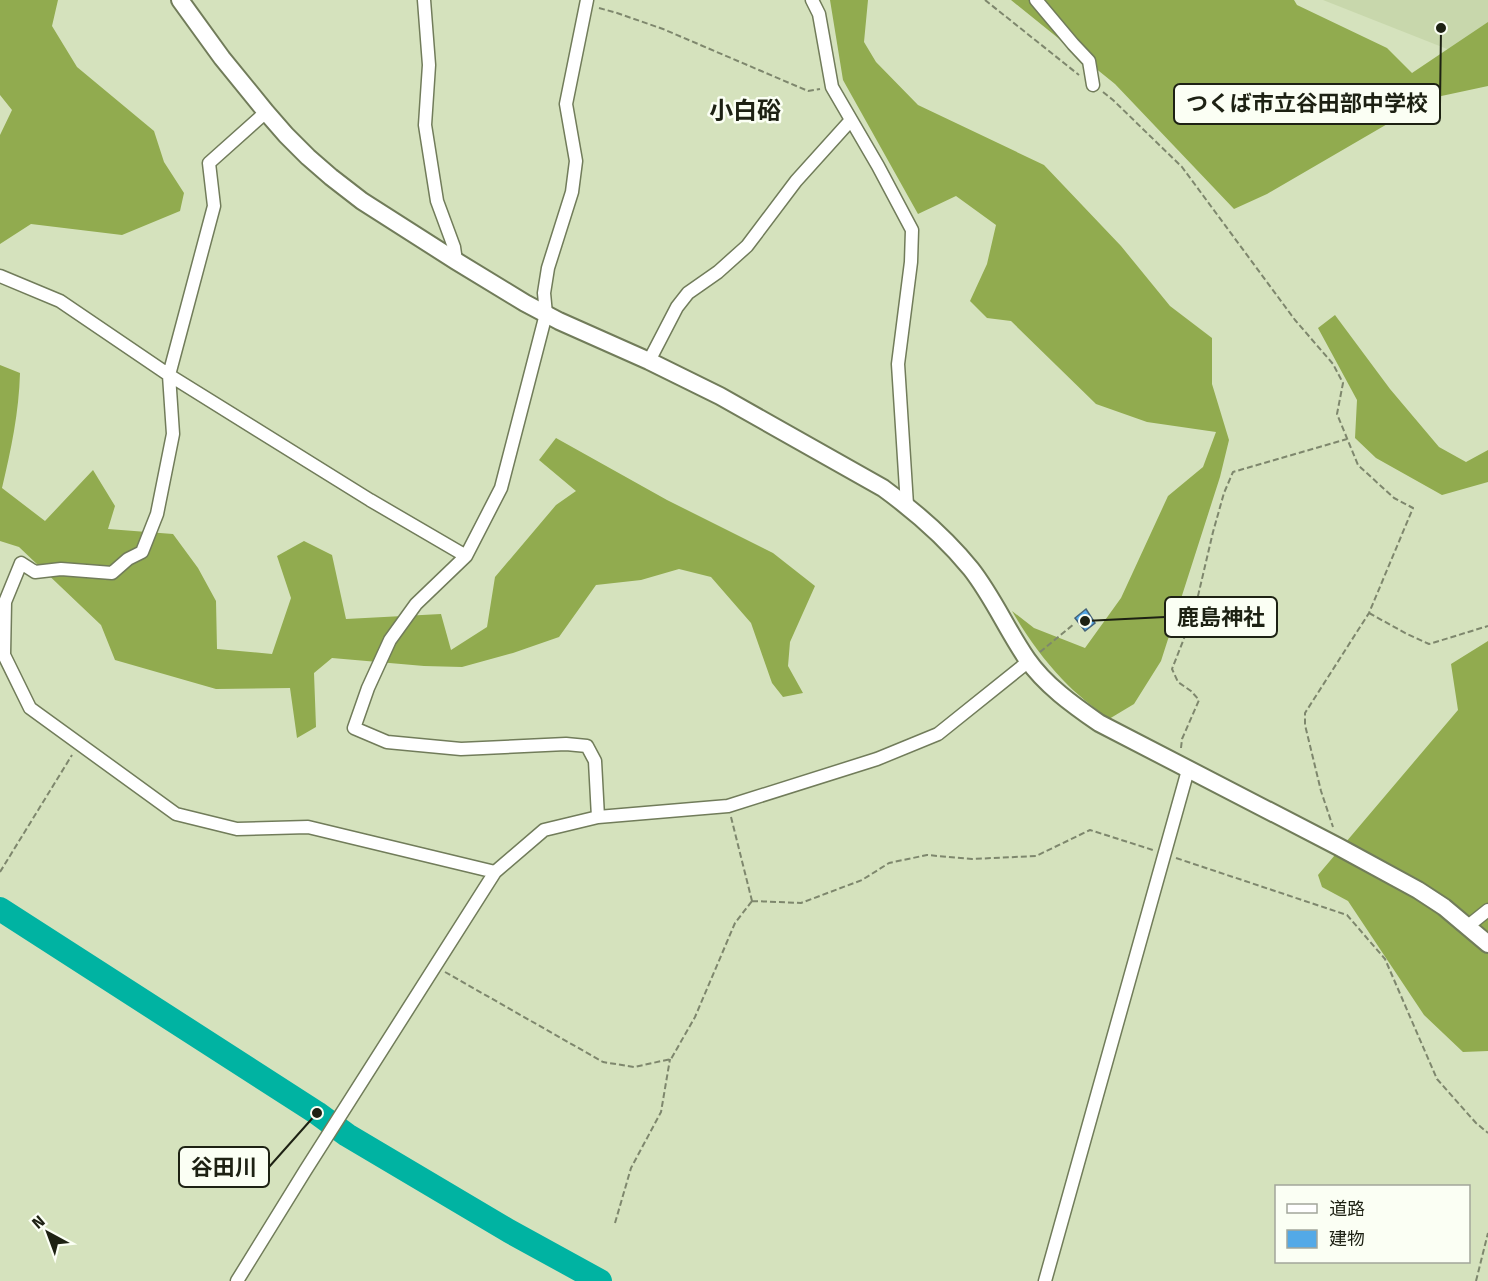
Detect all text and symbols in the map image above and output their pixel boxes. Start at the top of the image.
callout: つくば市立谷田部中学校 [1174,84,1440,124]
text: つくば市立谷田部中学校 [1186,90,1428,117]
district label: 小白硲 [709,97,781,125]
callout: 鹿島神社 [1165,597,1277,637]
text: 鹿島神社 [1177,604,1265,631]
callout: 谷田川 [179,1147,269,1187]
text: 谷田川 [191,1154,257,1181]
legend [1275,1185,1470,1263]
text: 道路 [1329,1198,1365,1220]
north arrow [18,1203,78,1263]
text: N [28,1211,49,1233]
text: 建物 [1329,1228,1365,1250]

